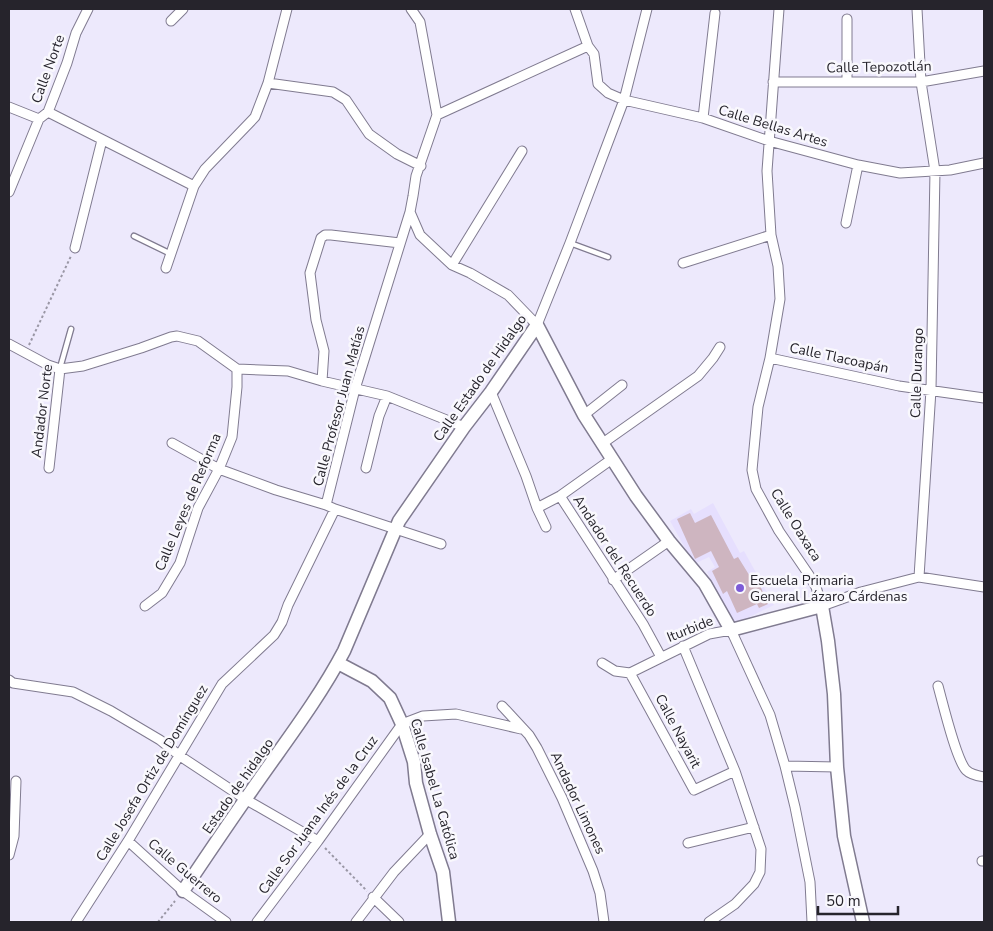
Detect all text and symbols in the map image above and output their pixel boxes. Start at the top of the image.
street label: Calle Norte [27,32,69,106]
street label: Calle Tepozotlán [826,57,932,77]
street label: Calle Bellas Artes [716,100,830,152]
street label: Calle Estado de Hidalgo [429,310,531,445]
street label: Calle Profesor Juan Matías [308,323,370,488]
street label: Calle Durango [906,327,928,419]
street label: Calle Tlacoapán [788,338,890,378]
street label: Andador Norte [27,363,57,459]
street label: Calle Leyes de Reforma [150,430,226,574]
street label: Calle Oaxaca [766,485,826,565]
street label: Andador del Recuerdo [569,492,661,620]
place label: Escuela Primaria General Lázaro Cárdenas [750,571,908,606]
marker: Escuela Primaria General Lázaro Cárdenas [734,582,746,594]
street label: Iturbide [664,611,716,647]
street label: Calle Josefa Ortiz de Domínguez [92,681,213,865]
street label: Calle Nayarit [651,691,705,771]
street label: Calle Isabel La Católica [406,716,464,862]
street label: Calle Sor Juana Inés de la Cruz [254,731,382,898]
street label: Estado de hidalgo [198,734,278,838]
street label: Andador Limones [546,749,610,858]
street label: Calle Guerrero [144,834,226,908]
scale bar [818,884,898,916]
text: 50 m [826,891,861,911]

